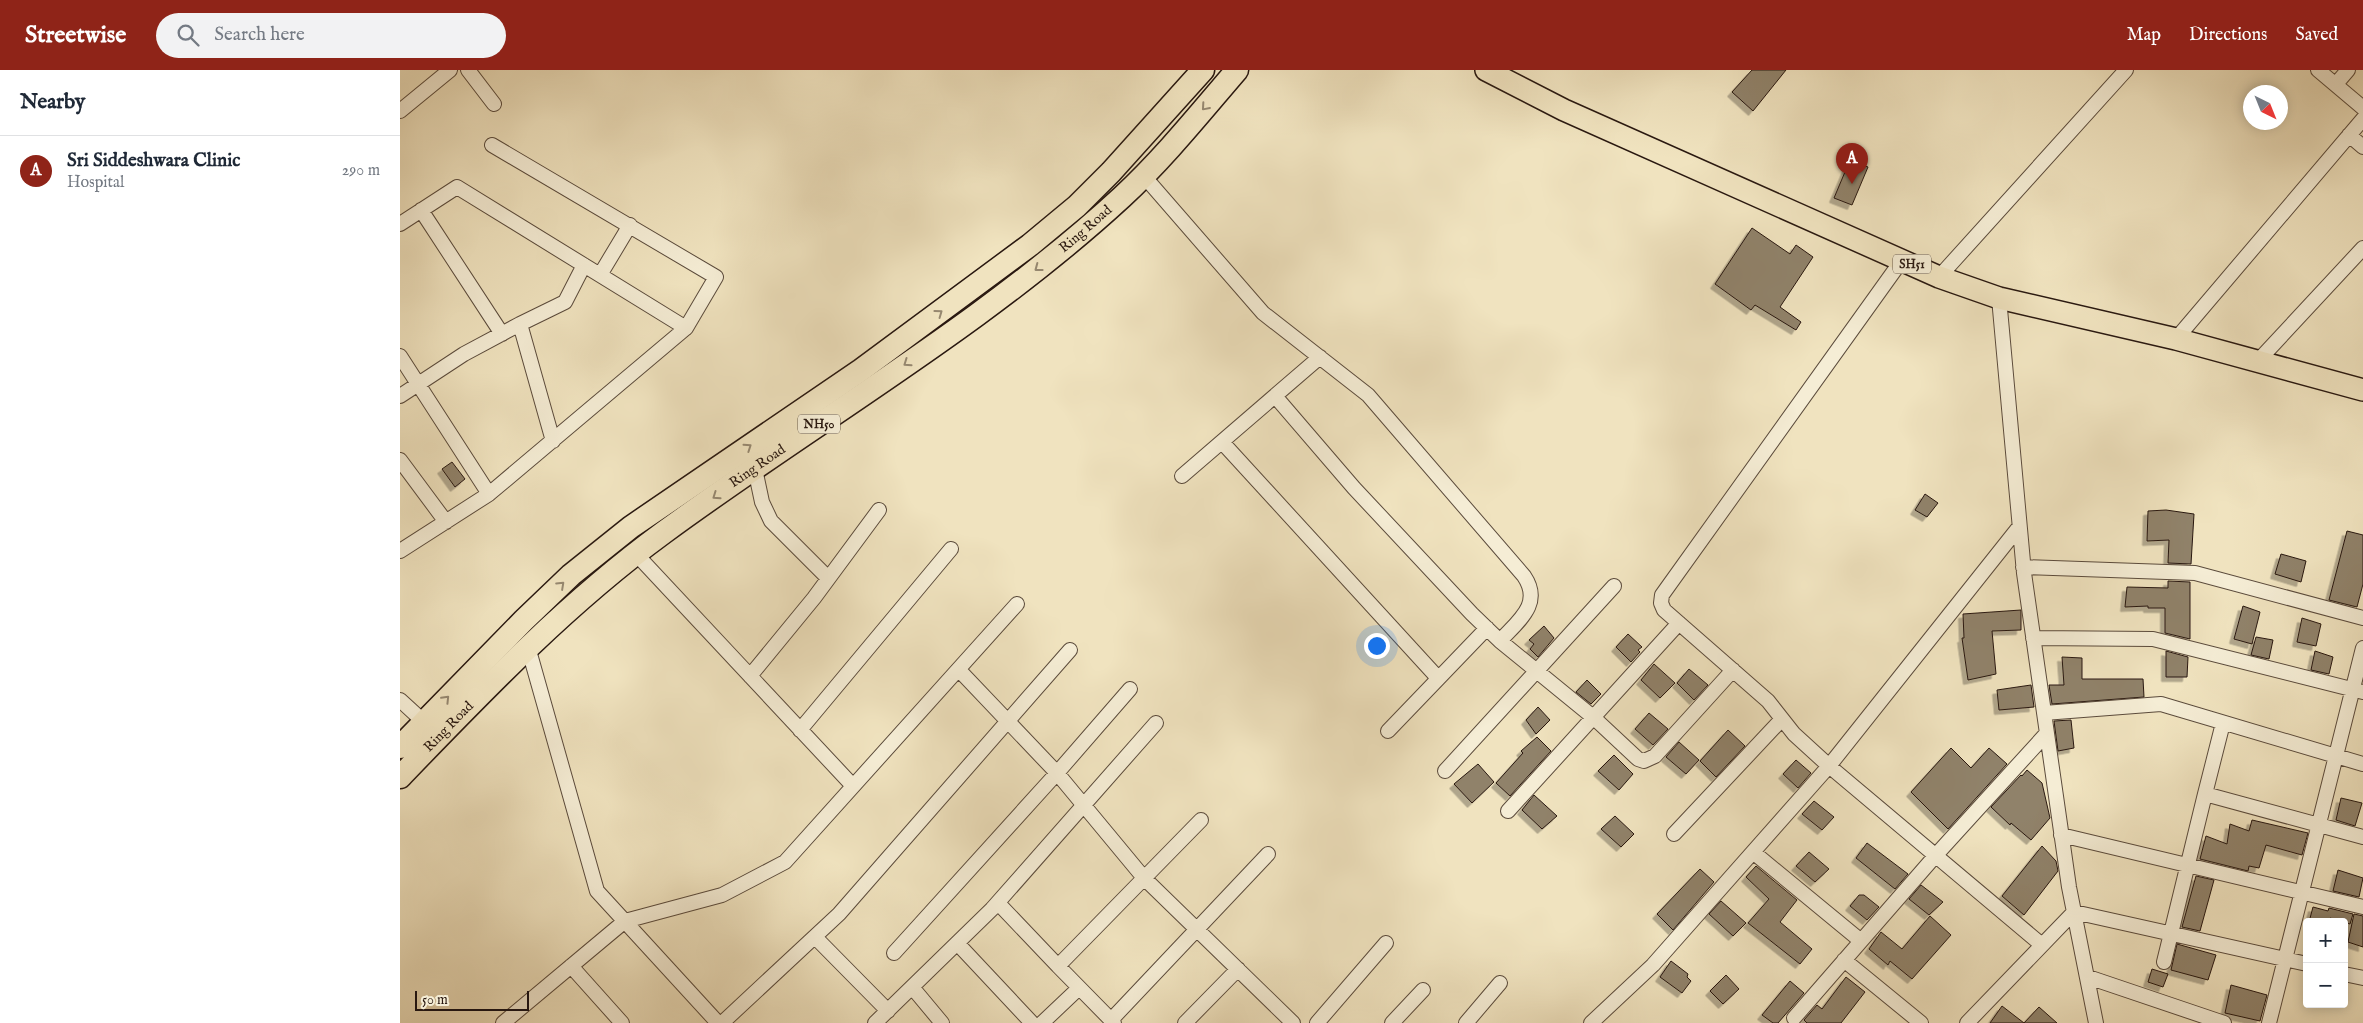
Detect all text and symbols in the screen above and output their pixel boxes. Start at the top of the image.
search box [156,13,506,58]
text: Streetwise [25,20,126,51]
icon: search [174,21,202,49]
text: Search here [214,23,305,47]
text: Map [2127,24,2161,47]
text: Directions [2189,24,2267,47]
text: Saved [2295,24,2338,47]
north arrow [2243,85,2288,130]
text: Nearby [20,89,85,116]
one-way arrow [1203,101,1211,110]
pin: A [1836,143,1868,184]
text: Sri Siddeshwara Clinic [67,149,240,173]
text: A [31,161,41,181]
text: 290 m [342,161,380,181]
text: Hospital [67,173,124,193]
street label: Ring Road [1055,201,1116,257]
road number: SH51 [1893,254,1931,273]
one-way arrow [1035,262,1044,270]
one-way arrow [933,310,942,320]
one-way arrow [903,357,913,366]
road number: NH50 [798,414,840,434]
street label: Ring Road [726,440,790,492]
one-way arrow [742,444,752,453]
one-way arrow [712,490,722,499]
one-way arrow [556,582,565,591]
your location [1364,633,1390,659]
one-way arrow [440,696,449,705]
street label: Ring Road [420,697,478,756]
map controls [2303,918,2348,1008]
button: + [2303,918,2348,963]
button: − [2303,963,2348,1008]
scale bar [415,988,529,1011]
text: 50 m [422,991,448,1009]

